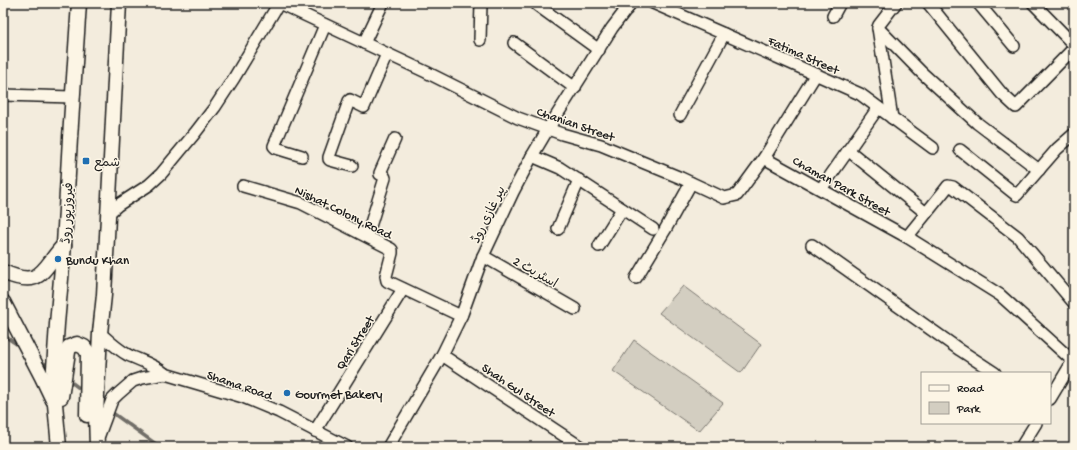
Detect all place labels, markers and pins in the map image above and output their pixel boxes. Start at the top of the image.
marker: شمع [81,156,91,166]
place label: شمع [94,156,120,172]
marker: Bundu Khan [53,254,63,264]
place label: Bundu Khan [65,254,130,269]
marker: Gourmet Bakery [282,388,292,398]
place label: Gourmet Bakery [295,388,383,403]

